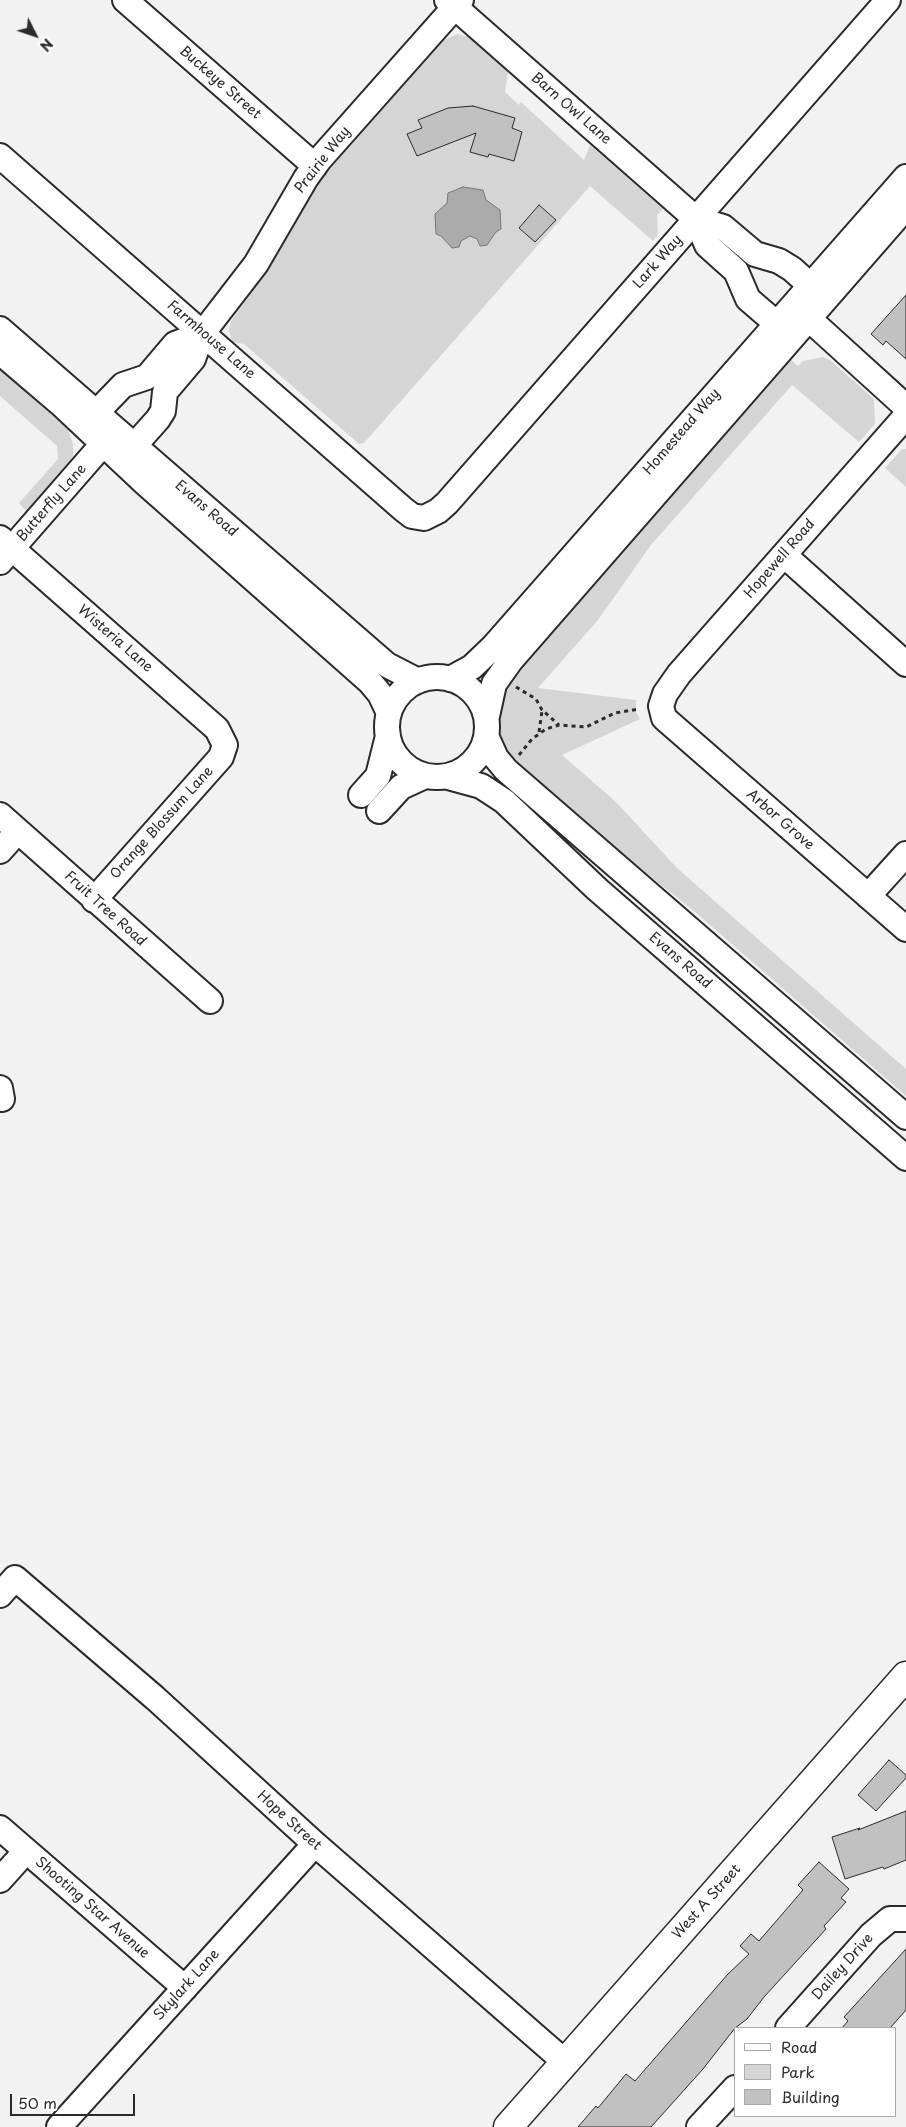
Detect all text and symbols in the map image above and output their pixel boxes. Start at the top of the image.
north arrow [10,10,60,60]
text: N [35,34,58,56]
street label: Buckeye Street [176,43,264,123]
street label: Barn Owl Lane [527,70,615,148]
street label: Prairie Way [292,123,354,197]
street label: Lark Way [630,232,686,292]
street label: Farmhouse Lane [164,297,258,383]
street label: Homestead Way [640,385,724,479]
street label: Butterfly Lane [14,461,90,545]
street label: Evans Road [171,477,241,541]
street label: Hopewell Road [741,516,819,602]
street label: Wisteria Lane [74,602,156,676]
street label: Orange Blossum Lane [107,763,217,883]
street label: Arbor Grove [743,786,817,854]
street label: Fruit Tree Road [61,868,149,950]
street label: Evans Road [645,929,715,993]
street label: Hope Street [253,1788,325,1854]
street label: Shooting Star Avenue [31,1854,153,1962]
street label: West A Street [669,1861,745,1943]
street label: Dailey Drive [809,1930,877,2004]
street label: Skylark Lane [151,1946,223,2024]
legend [734,2027,896,2117]
text: Road [781,2035,817,2058]
text: Park [781,2060,815,2083]
scale bar [12,2084,138,2116]
text: Building [781,2085,840,2108]
text: 50 m [18,2091,57,2114]

